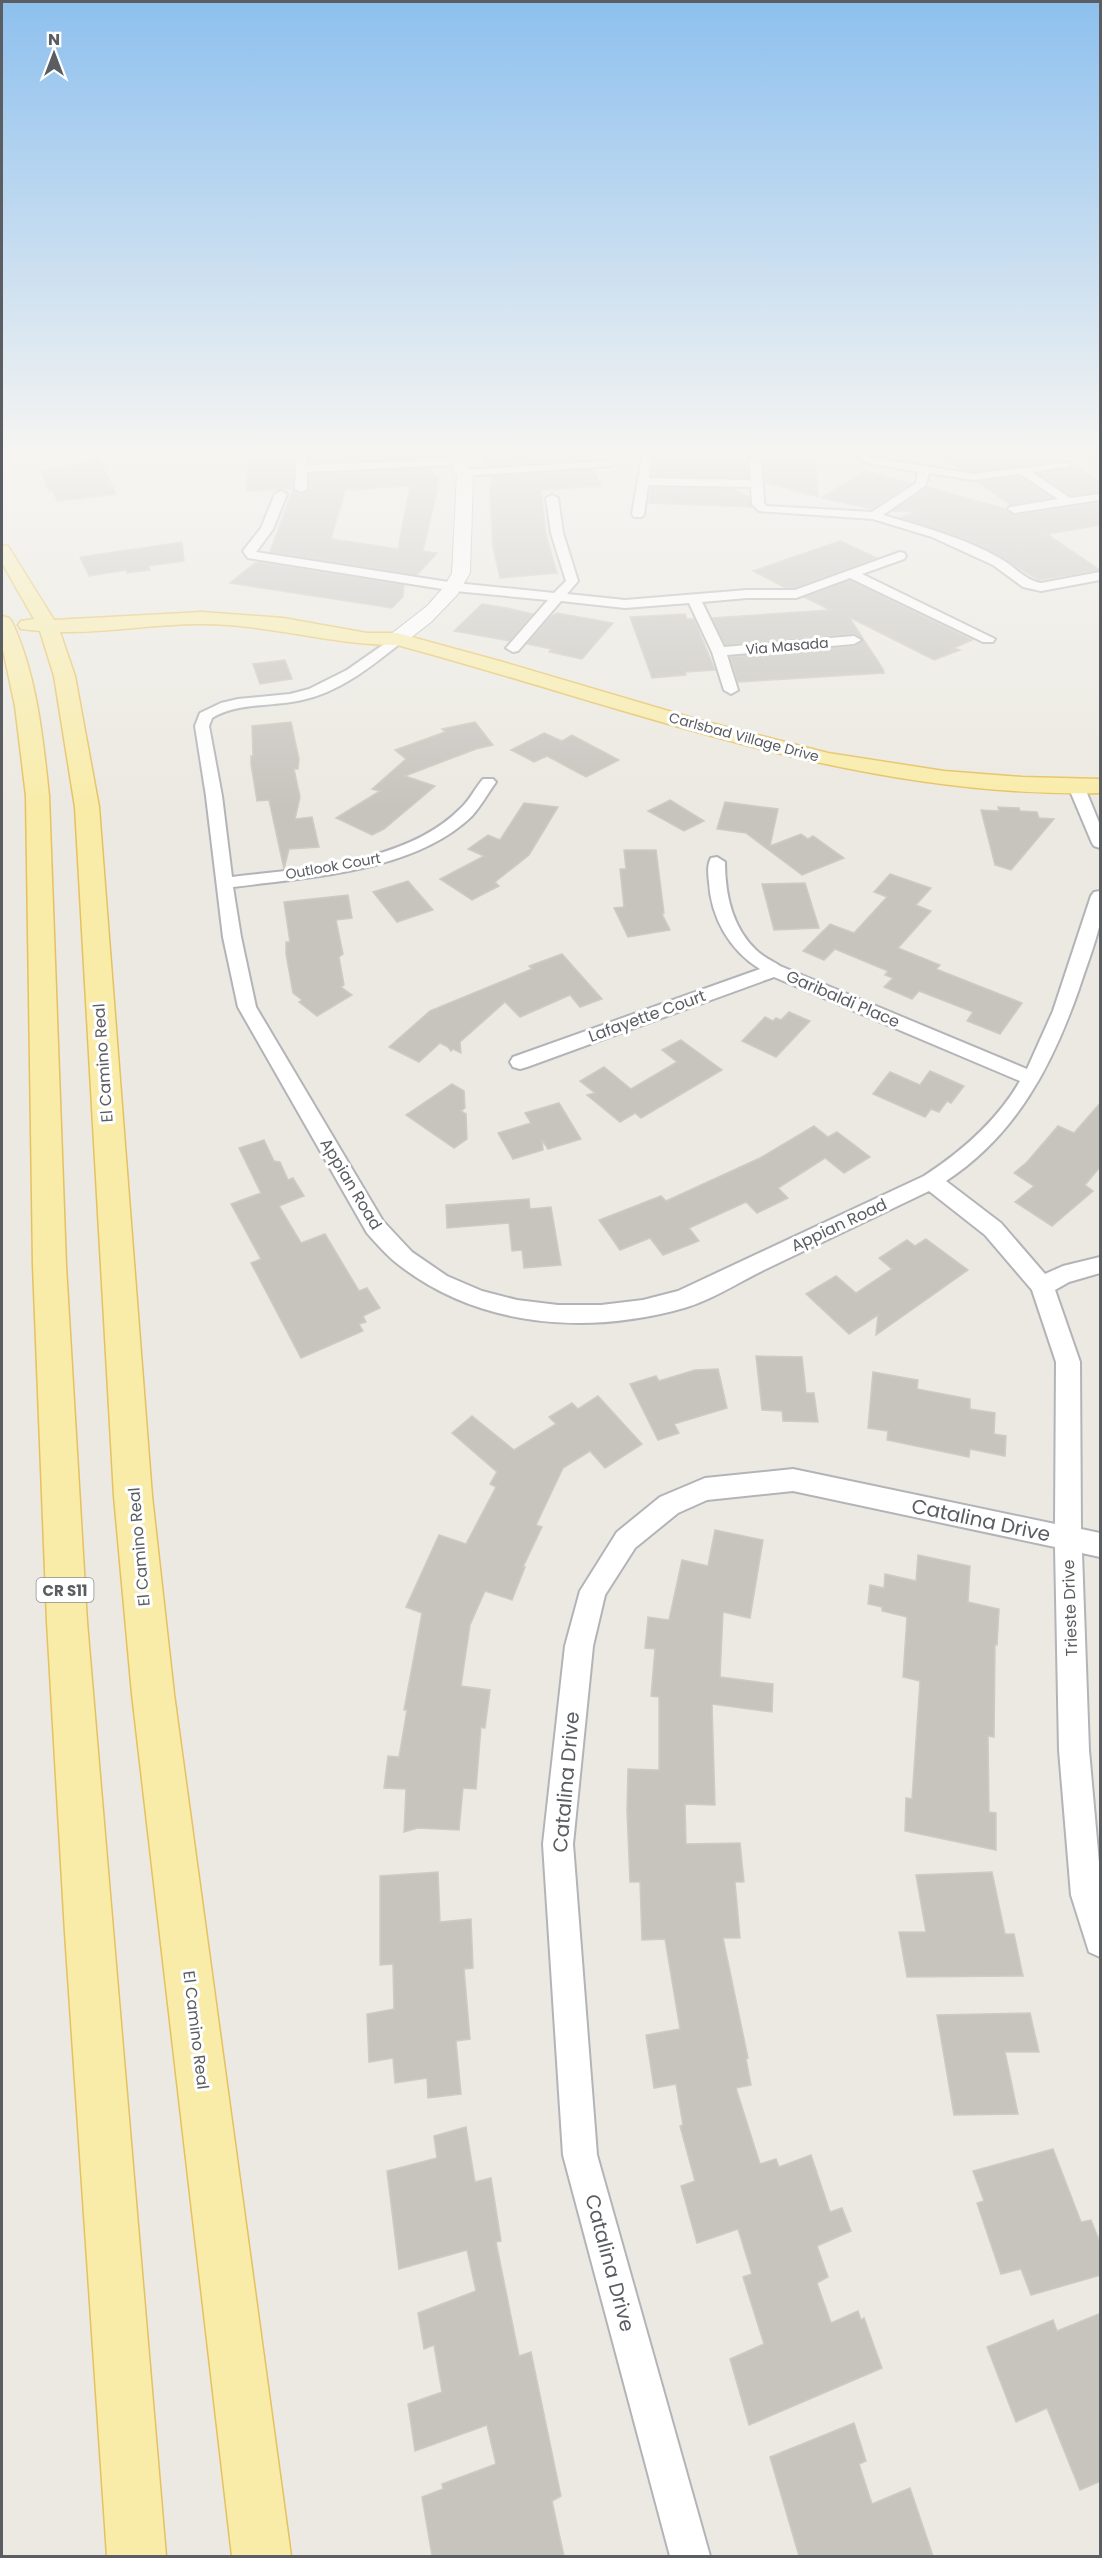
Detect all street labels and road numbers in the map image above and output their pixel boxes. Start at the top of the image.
street label: Via Masada [745,632,829,660]
street label: Carlsbad Village Drive [667,707,822,767]
street label: Outlook Court [284,848,382,884]
street label: Garibaldi Place [783,965,903,1033]
street label: Lafayette Court [585,984,709,1048]
street label: El Camino Real [87,1003,119,1123]
street label: Appian Road [315,1134,387,1234]
street label: Appian Road [787,1193,891,1257]
street label: El Camino Real [122,1487,156,1607]
street label: Catalina Drive [909,1492,1053,1548]
street label: Trieste Drive [1057,1559,1083,1657]
road number: CR S11 [36,1578,94,1602]
street label: Catalina Drive [546,1710,586,1854]
street label: El Camino Real [177,1969,215,2091]
street label: Catalina Drive [578,2191,642,2335]

